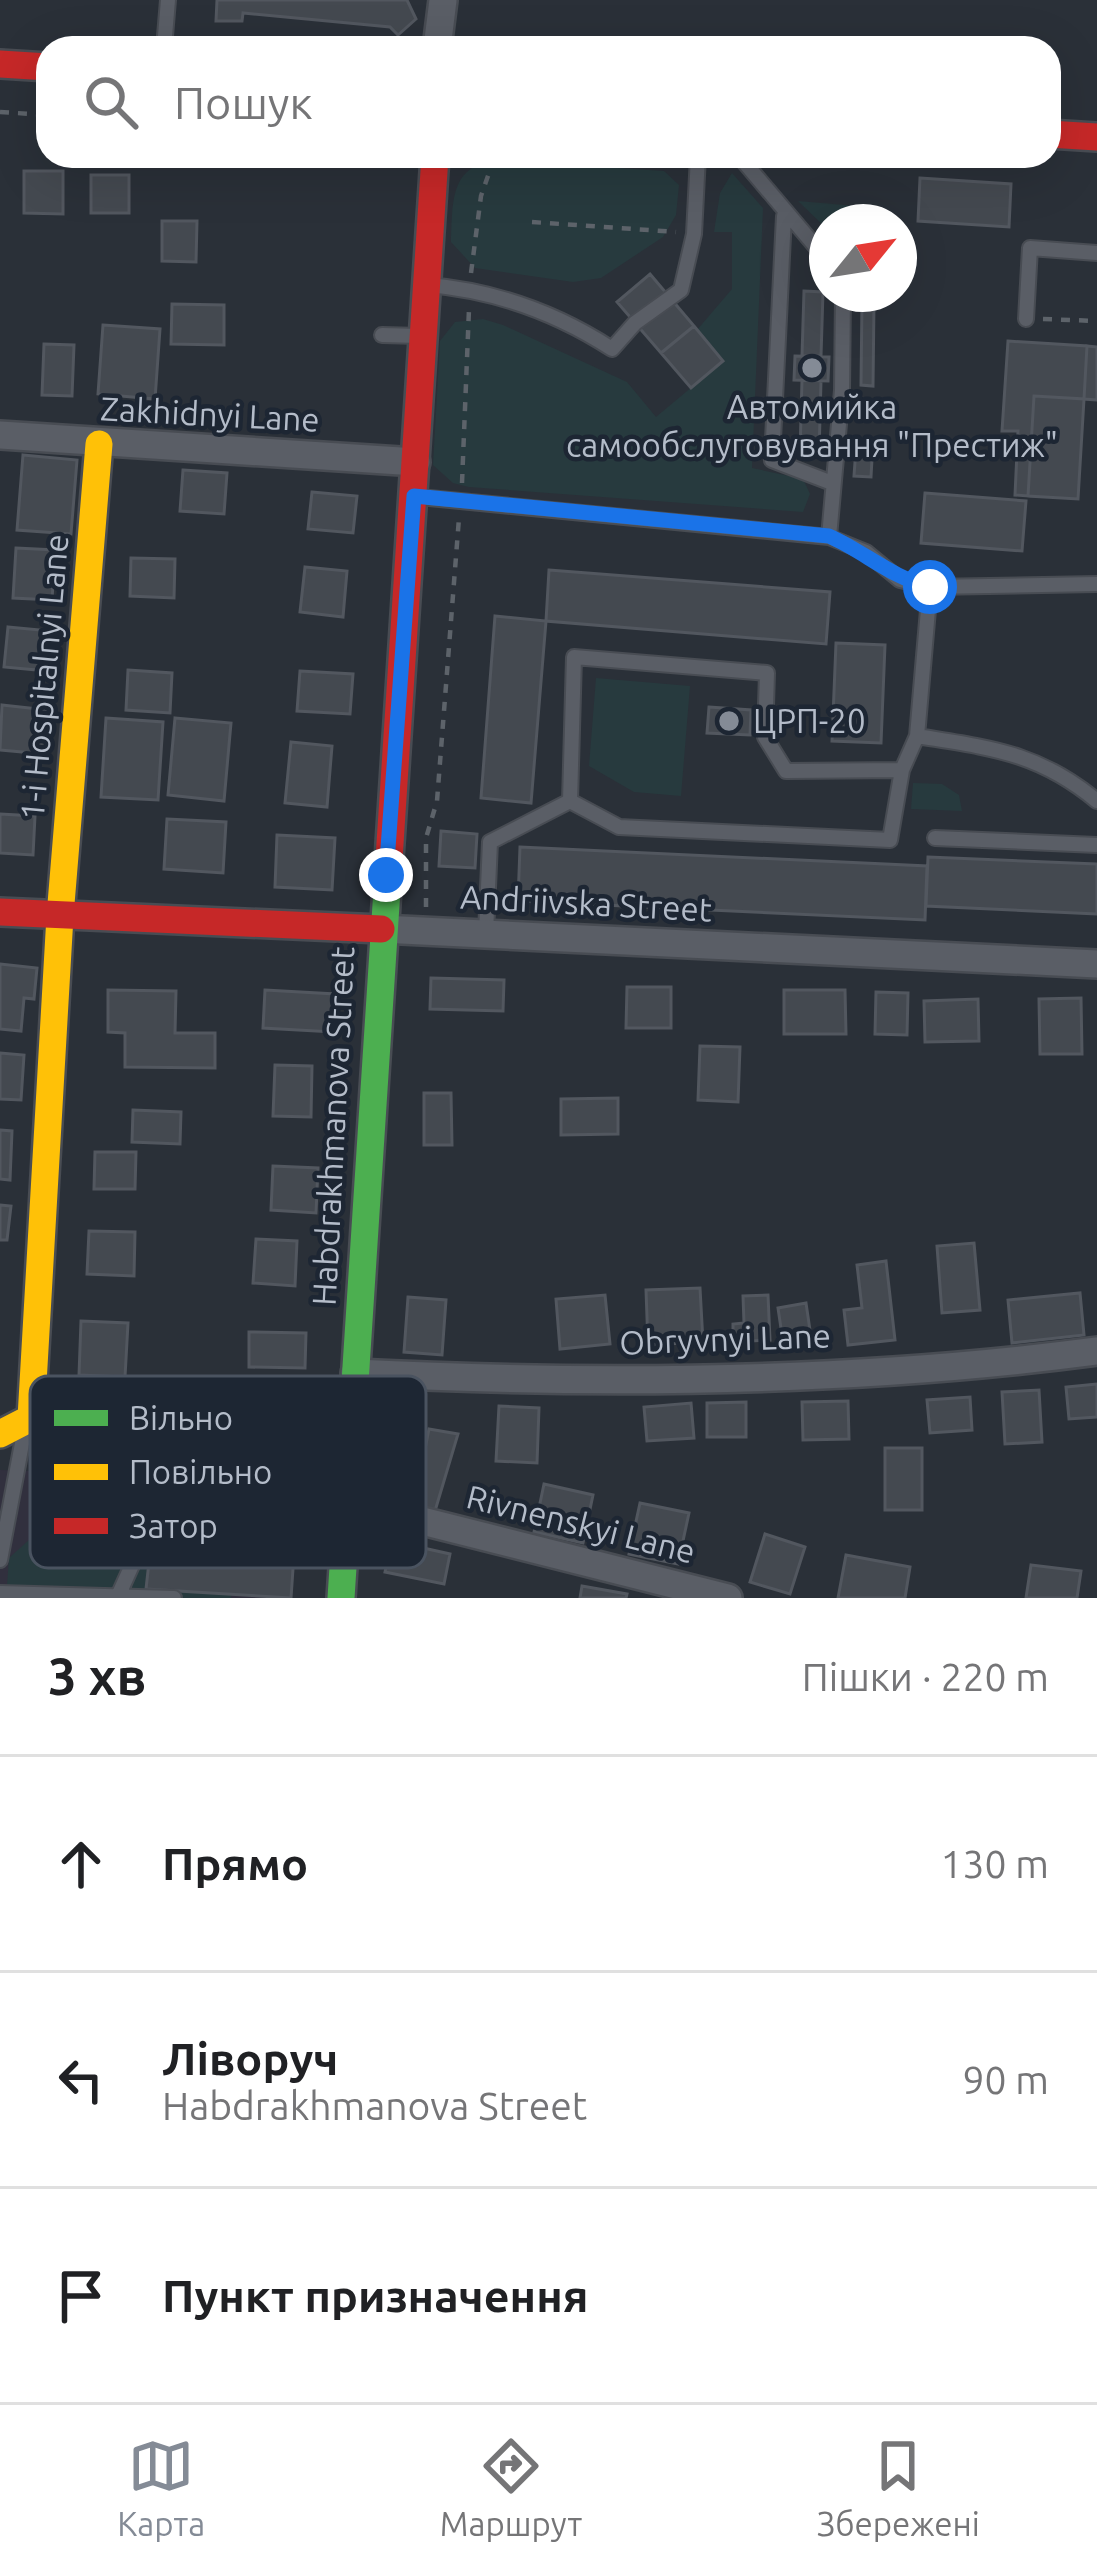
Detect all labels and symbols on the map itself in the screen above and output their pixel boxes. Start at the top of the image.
north arrow [809,204,917,312]
marker: Автомийка самообслуговування "Престиж" [799,355,825,381]
place label: Автомийка самообслуговування "Престиж" [566,388,1058,463]
street label: Zakhidnyi Lane [99,389,321,438]
street label: 1-i Hospitalnyi Lane [13,532,74,822]
route start [903,560,957,614]
place label: ЦРП-20 [753,702,866,739]
marker: ЦРП-20 [716,708,742,734]
route end [359,848,413,902]
street label: Andriivska Street [459,877,713,928]
street label: Habdrakhmanova Street [305,945,360,1307]
street label: Obryvnyi Lane [619,1316,831,1361]
legend [30,1376,426,1568]
text: Вільно [129,1399,233,1436]
text: Повільно [129,1453,272,1490]
street label: Rivnenskyi Lane [463,1477,699,1570]
text: Затор [129,1507,218,1544]

